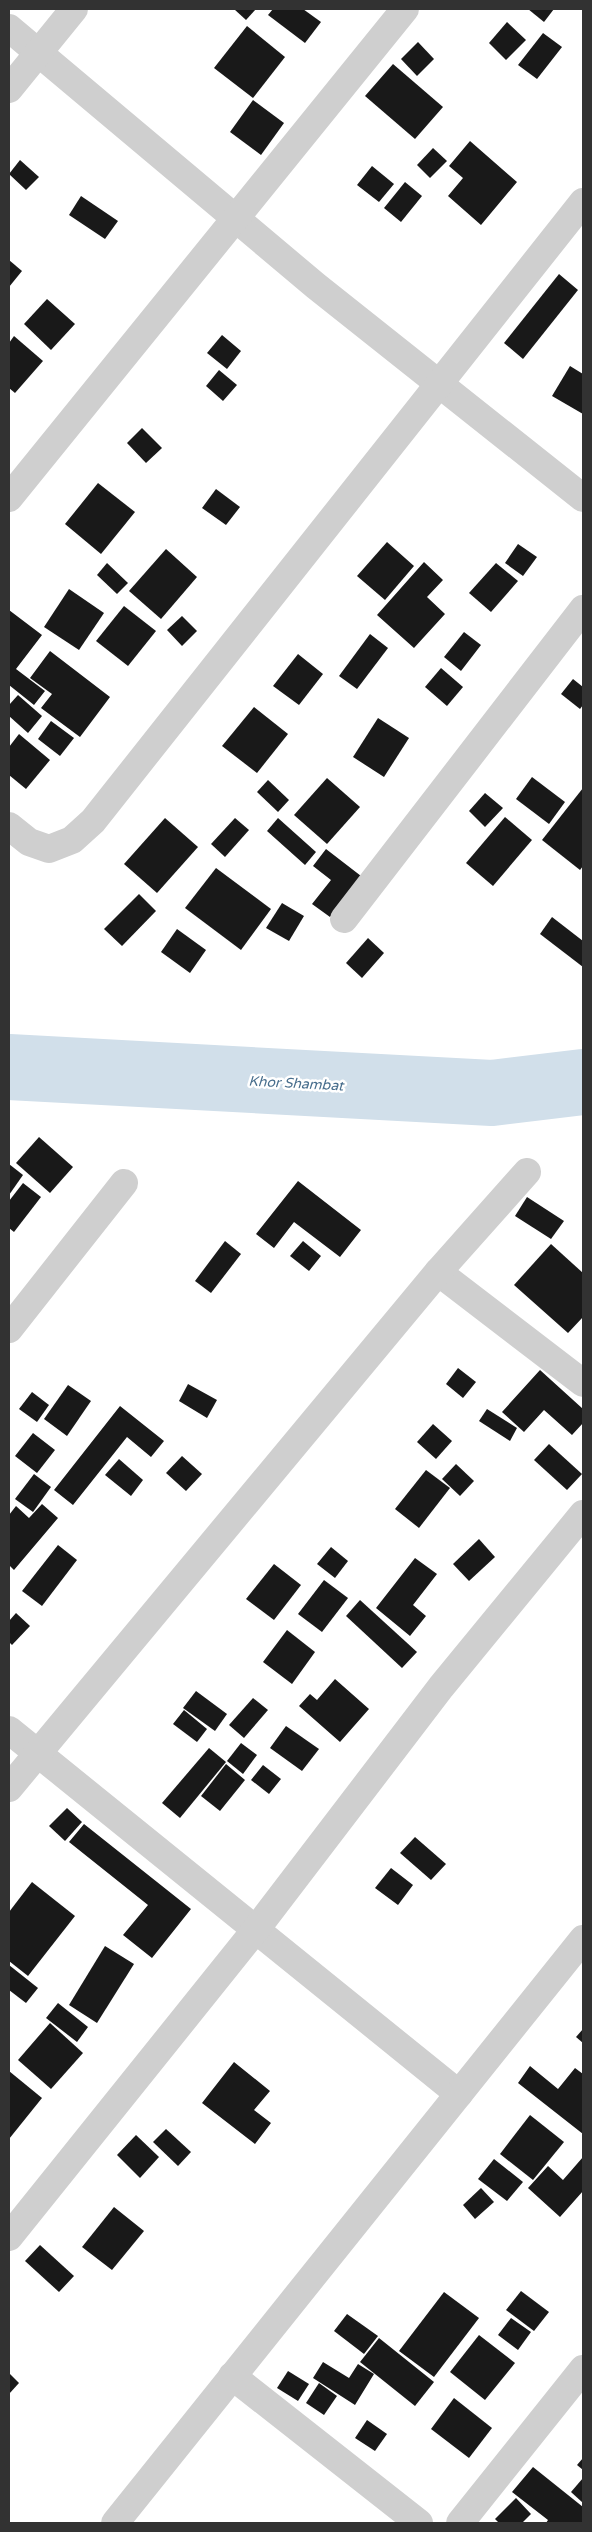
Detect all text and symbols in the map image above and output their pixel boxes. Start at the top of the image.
water label: Khor Shambat [248,1073,346,1095]

